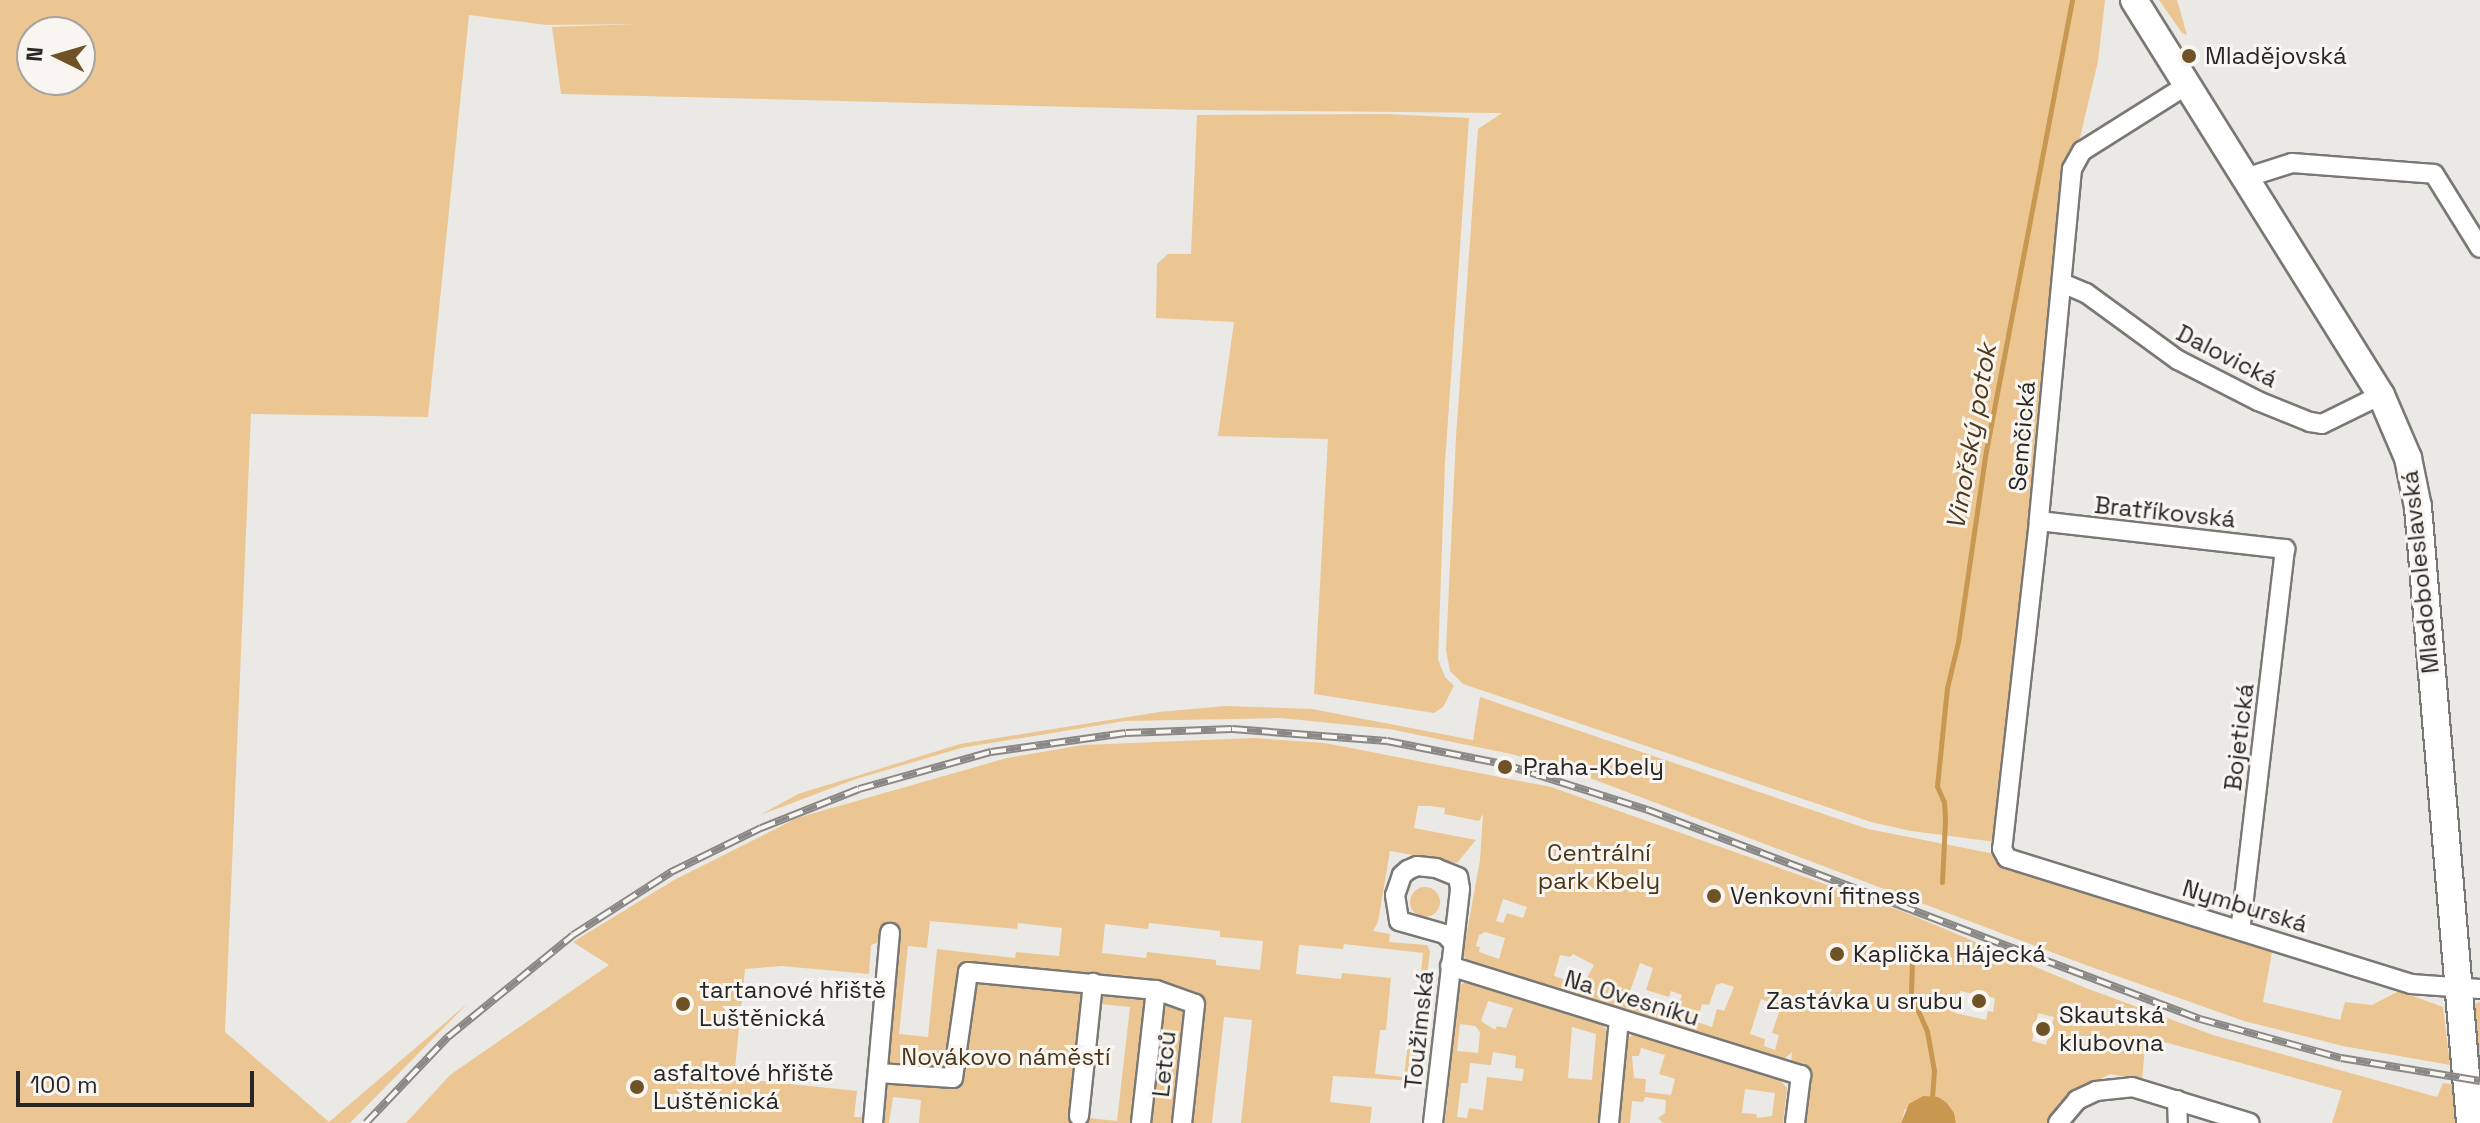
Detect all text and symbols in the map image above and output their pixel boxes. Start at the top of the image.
north arrow [16,16,96,96]
place label: Mladějovská [2205,42,2347,70]
text: N [19,46,49,63]
marker: Mladějovská [2180,47,2198,65]
street label: Dalovická [2172,318,2282,394]
water label: Vinořský potok [1940,342,2004,532]
street label: Semčická [2003,380,2041,492]
street label: Mladoboleslavská [2395,469,2445,675]
street label: Bratříkovská [2093,490,2237,534]
street label: Bojetická [2218,682,2260,792]
place label: Praha-Kbely [1523,753,1664,781]
marker: Praha-Kbely [1494,756,1516,778]
park label: Centrální park Kbely [1538,839,1660,895]
street label: Nymburská [2179,873,2311,939]
place label: Venkovní fitness [1730,882,1920,910]
marker: Venkovní fitness [1705,887,1723,905]
place label: Kaplička Hájecká [1853,940,2046,968]
marker: Kaplička Hájecká [1828,945,1846,963]
street label: Na Ovesníku [1561,964,1703,1032]
street label: Toužimská [1398,969,1440,1091]
place label: tartanové hřiště Luštěnická [699,976,886,1032]
place label: Zastávka u srubu [1766,987,1963,1015]
marker: Zastávka u srubu [1970,992,1988,1010]
marker: tartanové hřiště Luštěnická [674,995,692,1013]
place label: Skautská klubovna [2059,1001,2165,1057]
marker: Skautská klubovna [2034,1020,2052,1038]
street label: Letců [1146,1029,1182,1099]
park label: Novákovo náměstí [901,1043,1111,1071]
scale bar [20,1055,258,1105]
place label: asfaltové hřiště Luštěnická [653,1059,834,1115]
text: 100 m [30,1069,98,1100]
marker: asfaltové hřiště Luštěnická [628,1078,646,1096]

